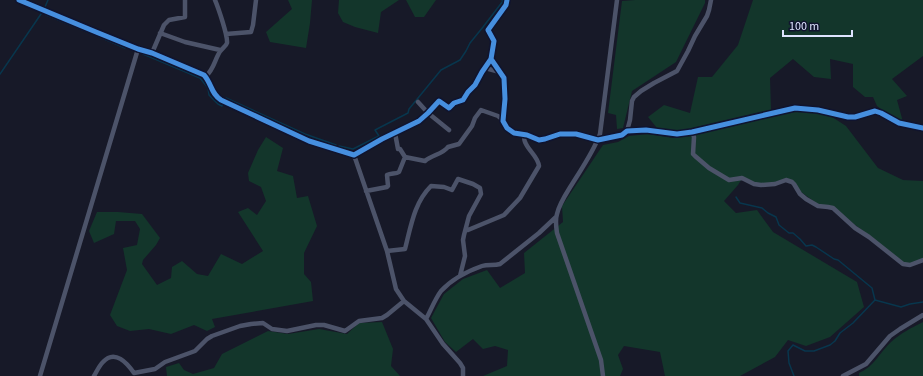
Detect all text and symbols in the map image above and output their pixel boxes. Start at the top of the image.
scale bar [783,12,852,38]
text: 100 m [789,18,819,35]

